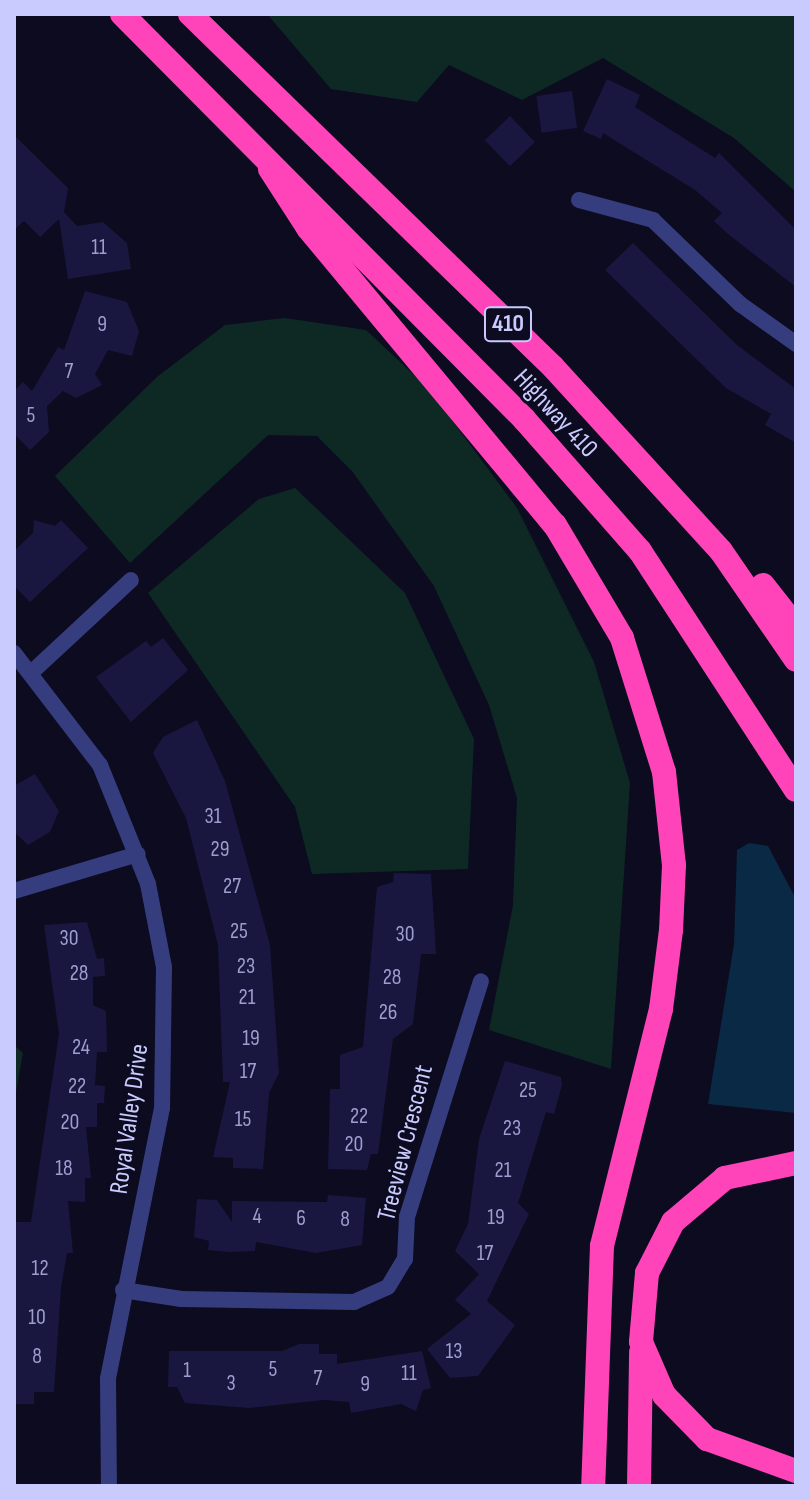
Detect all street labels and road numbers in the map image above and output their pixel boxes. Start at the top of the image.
road number: 410 [482,304,534,344]
street label: Highway 410 [506,363,604,465]
street label: Royal Valley Drive [104,1042,156,1196]
street label: Treeview Crescent [372,1062,440,1224]

